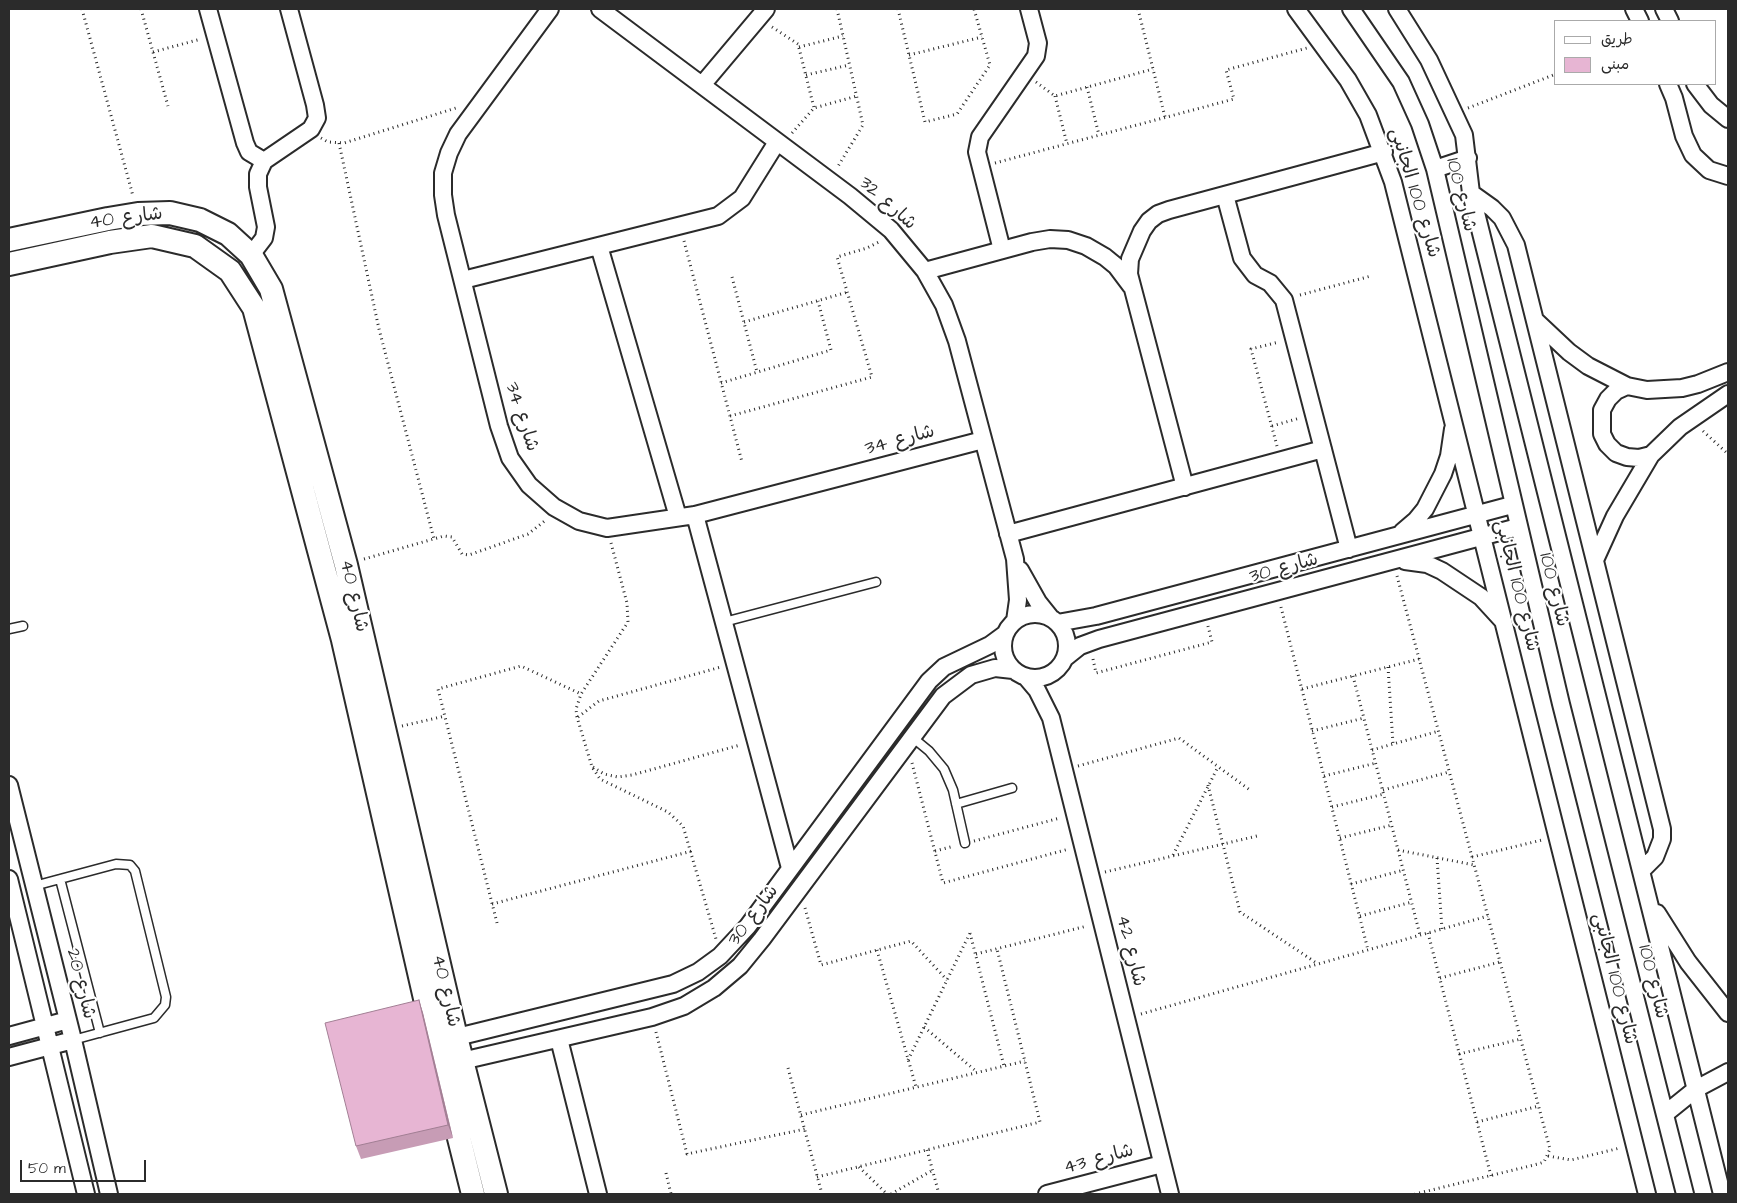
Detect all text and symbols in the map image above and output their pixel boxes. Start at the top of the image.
legend [1554,20,1717,85]
text: طريق [1601,29,1633,50]
text: مبنى [1601,54,1629,75]
street label: شارع 100 الجانبى [1383,125,1445,261]
street label: شارع 100 [1440,156,1480,234]
street label: شارع 32 [854,172,920,236]
street label: شارع 40 [88,203,164,235]
street label: شارع 34 [499,380,543,454]
street label: شارع 34 [863,421,937,461]
street label: شارع 100 الجانبى [1489,518,1543,654]
street label: شارع 30 [1247,549,1321,589]
street label: شارع 100 [1533,551,1573,629]
street label: شارع 40 [334,558,372,634]
street label: شارع 30 [724,881,784,951]
street label: شارع 100 الجانبى [1587,911,1641,1047]
street label: شارع 42 [1110,913,1150,989]
street label: شارع 100 [1632,943,1672,1021]
street label: شارع 20 [60,947,100,1021]
street label: شارع 40 [426,953,464,1029]
street label: شارع 43 [1062,1140,1136,1180]
scale bar [22,1150,149,1182]
text: 50 m [28,1158,66,1179]

